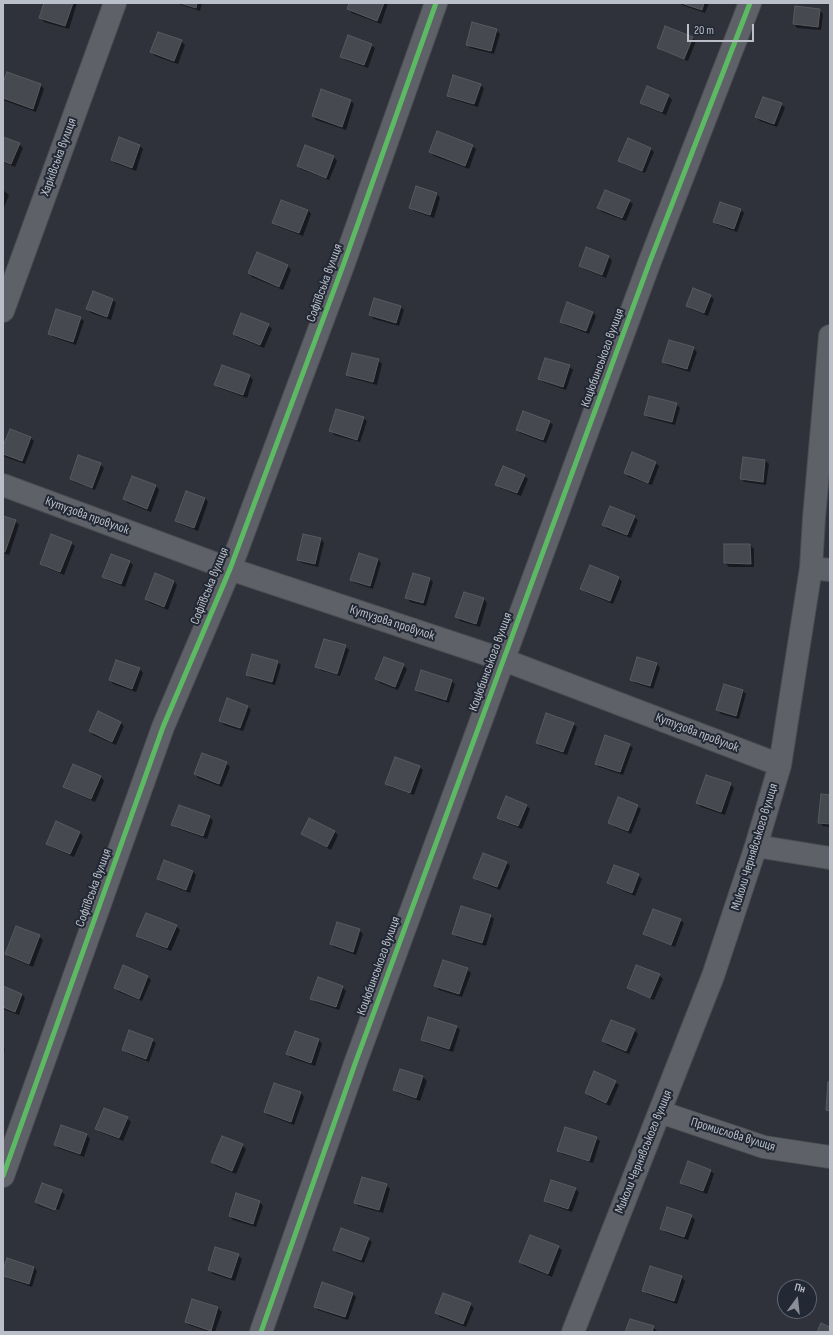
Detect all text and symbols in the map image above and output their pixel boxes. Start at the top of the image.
scale bar [689,16,756,42]
text: 20 m [694,23,714,38]
street label: Харківська вулиця [38,116,80,198]
street label: Софіївська вулиця [304,242,346,324]
street label: Коцюбинського вулиця [578,307,628,409]
street label: Кутузова провулок [43,494,131,538]
street label: Софіївська вулиця [187,545,233,627]
street label: Кутузова провулок [348,602,436,644]
street label: Коцюбинського вулиця [466,611,516,713]
street label: Кутузова провулок [653,710,741,756]
street label: Миколи Чернявського вулиця [728,782,782,912]
street label: Софіївська вулиця [73,847,115,929]
street label: Коцюбинського вулиця [354,915,404,1017]
street label: Миколи Чернявського вулиця [612,1088,676,1216]
street label: Промислова вулиця [689,1115,777,1155]
north arrow [777,1279,817,1319]
text: Пн [793,1280,807,1296]

